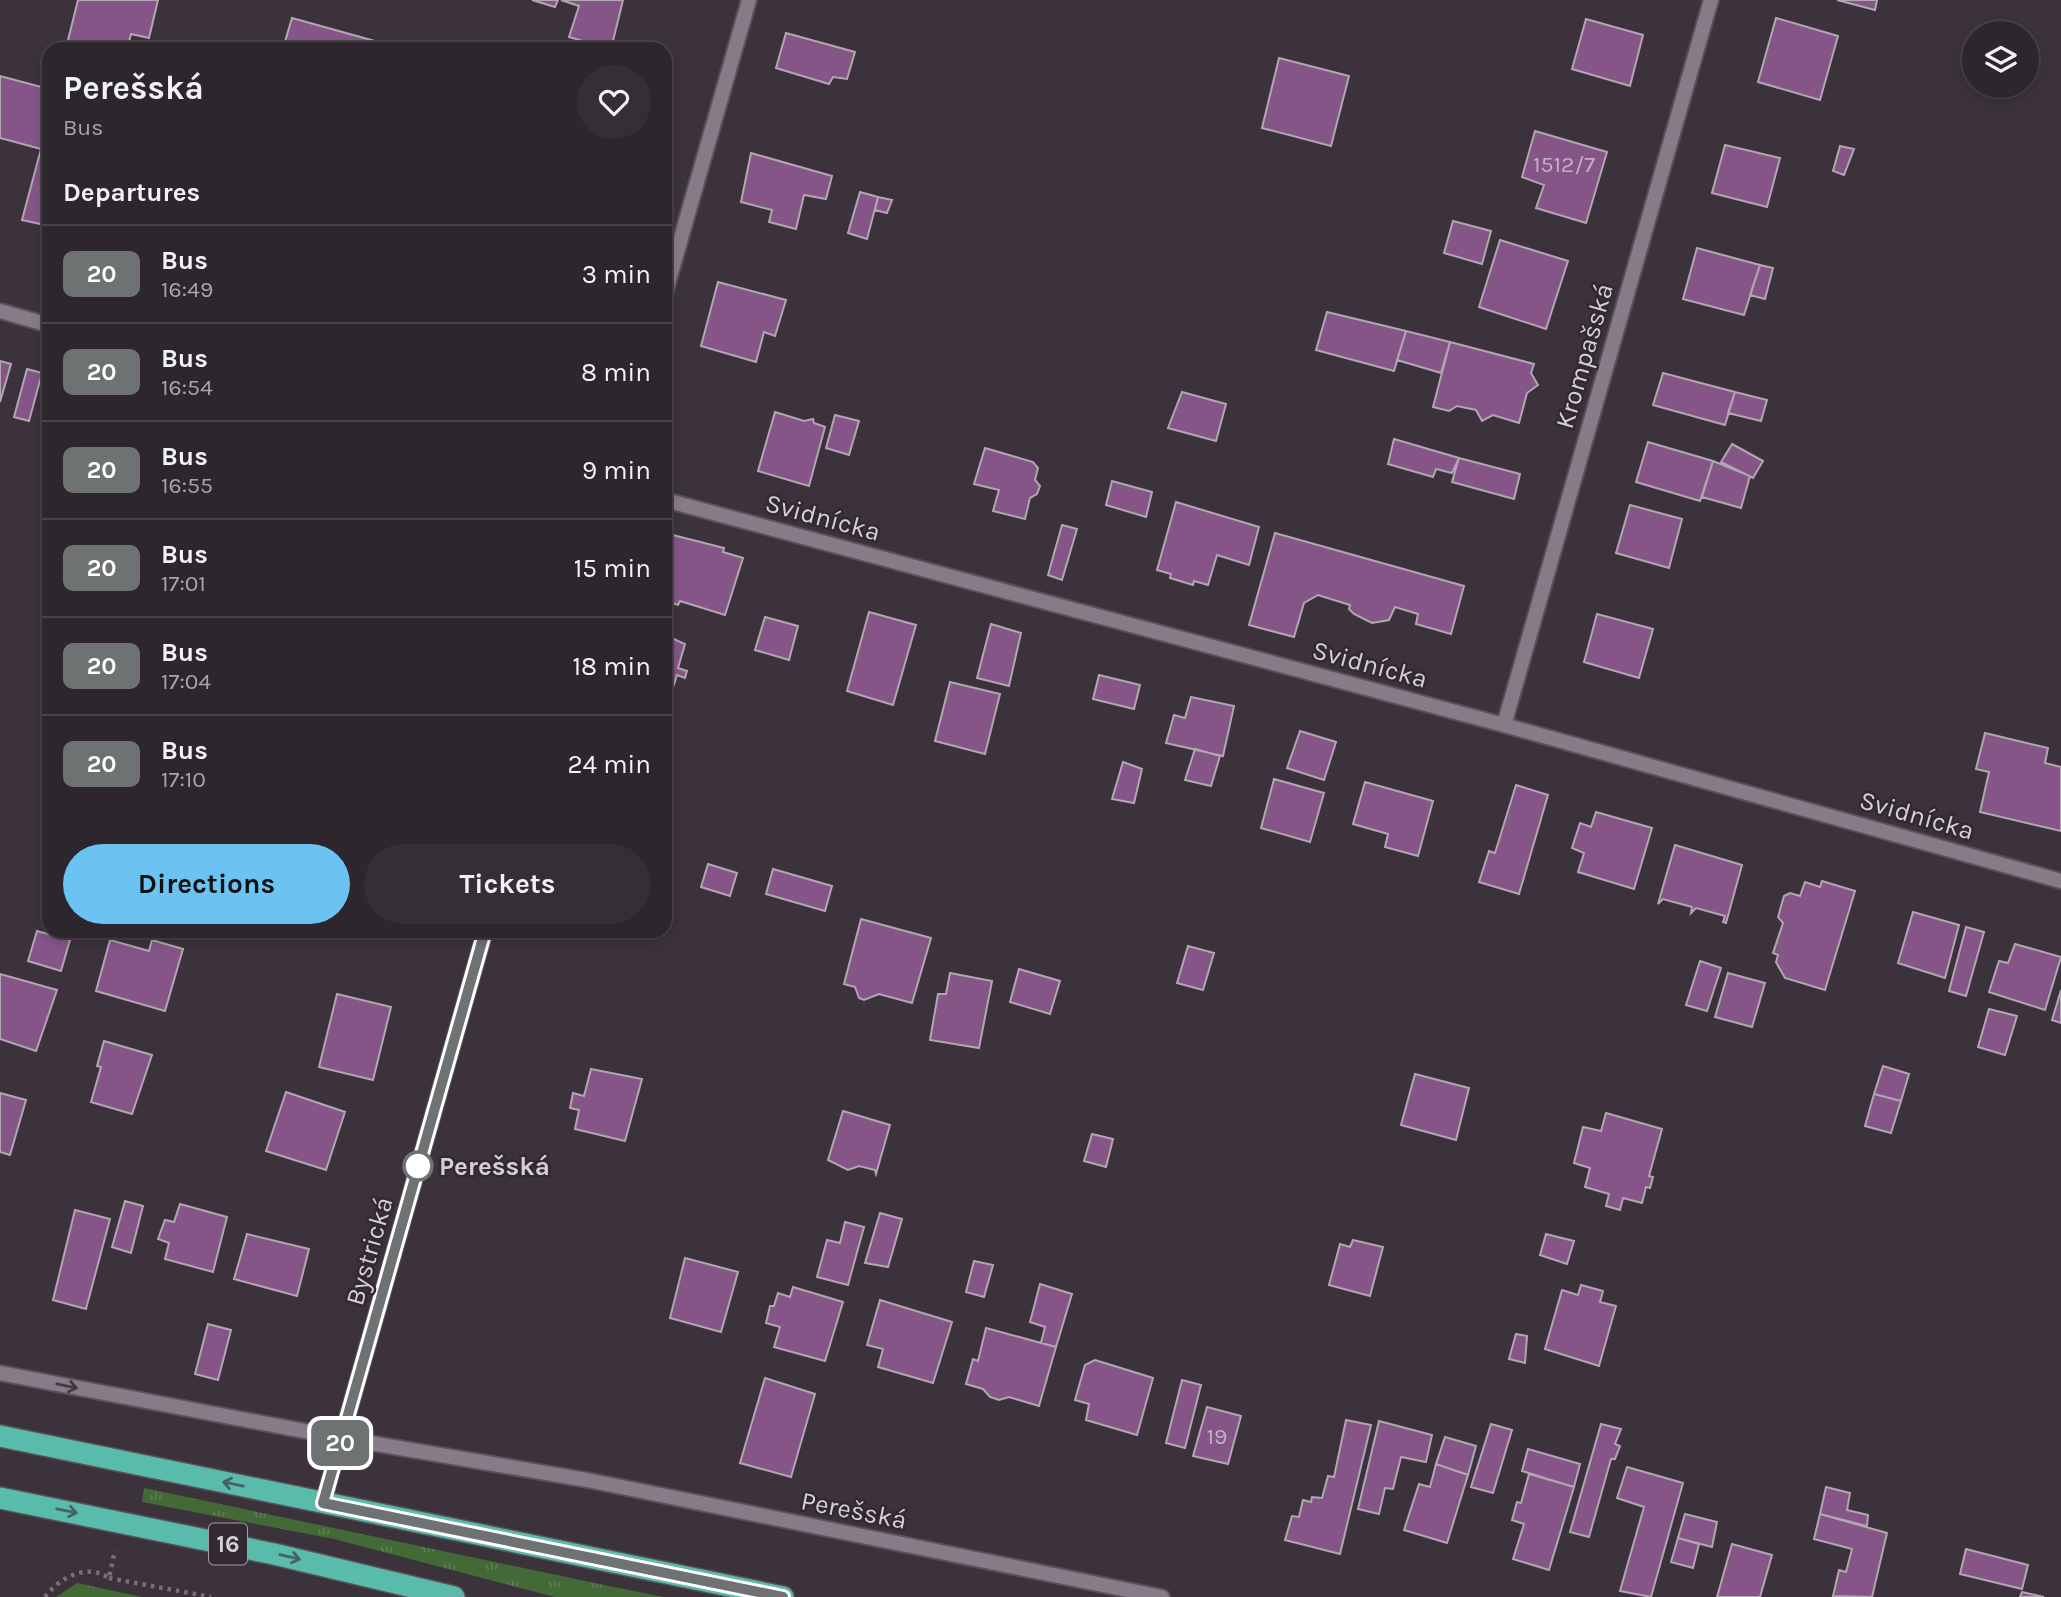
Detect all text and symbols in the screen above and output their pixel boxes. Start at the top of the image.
map controls [1962,21,2039,98]
button: layers [1962,21,2039,98]
button: heart [577,65,651,139]
text: Perešská [63,69,204,107]
text: Bus [63,114,103,141]
house number: 1512/7 [1533,151,1595,178]
text: Departures [63,177,200,208]
text: Bus [161,245,208,276]
text: 3 min [582,259,651,290]
text: 20 [87,260,116,288]
text: 16:49 [161,276,213,303]
street label: Krompašská [1549,280,1620,432]
text: Bus [161,343,208,374]
text: 8 min [581,357,651,388]
text: 20 [87,358,116,386]
text: 16:54 [161,374,213,401]
text: Bus [161,441,208,472]
text: 9 min [582,455,651,486]
text: 20 [87,456,116,484]
text: 16:55 [161,472,213,499]
street label: Svidnícka [762,487,884,548]
text: Bus [161,539,208,570]
text: 15 min [574,553,651,584]
text: 20 [87,554,116,582]
text: 17:01 [161,570,206,597]
street label: Svidnícka [1309,634,1431,695]
text: Bus [161,637,208,668]
text: 18 min [572,651,651,682]
text: 20 [87,652,116,680]
text: 17:04 [161,668,211,695]
text: Bus [161,735,208,766]
text: 24 min [567,749,651,780]
text: 20 [87,750,116,778]
text: 17:10 [161,766,206,793]
street label: Svidnícka [1856,784,1978,847]
button: Directions [63,844,350,924]
button: Tickets [364,844,651,924]
marker: Perešská [403,1151,433,1181]
place label: Perešská [439,1151,550,1182]
street label: Bystrická [339,1193,400,1309]
one-way arrow [55,1380,78,1394]
line badge: 20 [308,1420,372,1466]
house number: 19 [1207,1423,1227,1450]
text: 20 [325,1429,355,1457]
one-way arrow [222,1477,245,1491]
street label: Perešská [799,1485,909,1536]
one-way arrow [55,1504,78,1518]
road number: 16 [209,1524,247,1564]
one-way arrow [278,1551,301,1565]

